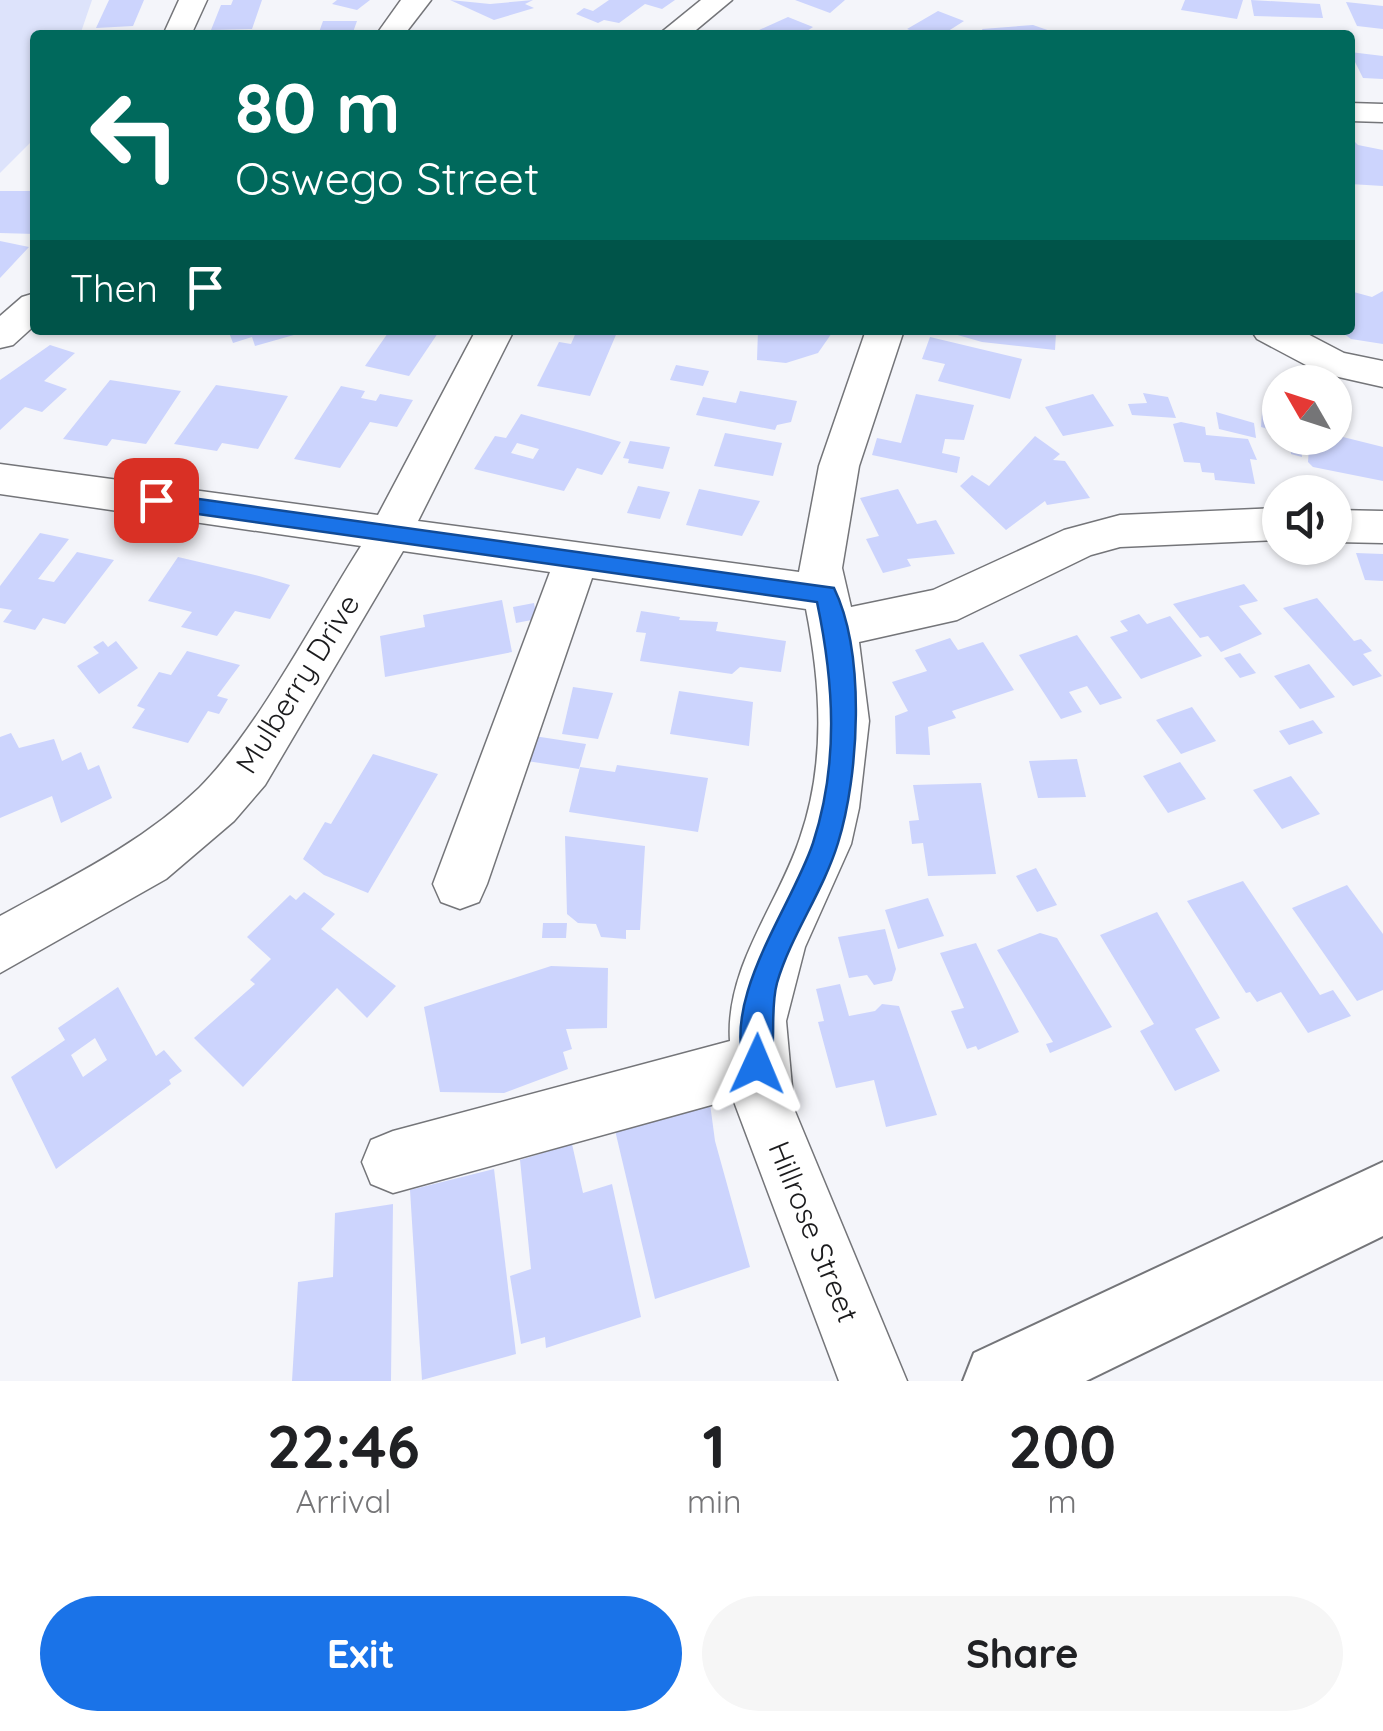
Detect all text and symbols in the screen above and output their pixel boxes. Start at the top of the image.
text: 80 m [235,63,400,151]
icon: left [70,70,200,200]
text: Oswego Street [235,150,539,206]
icon: arrive [178,260,233,315]
text: Then [70,264,158,312]
north arrow [1262,365,1352,455]
map controls [1262,365,1352,565]
pin [114,458,199,543]
icon: arrive [129,473,184,528]
button: sound [1262,475,1352,565]
street label: Mulberry Drive [227,587,367,780]
position arrow [705,1012,809,1116]
street label: Hillrose Street [760,1135,868,1328]
text: 22:46 [267,1408,420,1483]
text: 1 [702,1408,726,1483]
text: 200 [1008,1408,1116,1483]
text: Arrival [296,1481,391,1521]
text: min [687,1481,741,1521]
text: m [1048,1481,1077,1521]
button: Exit [40,1596,682,1711]
button: Share [702,1596,1343,1711]

